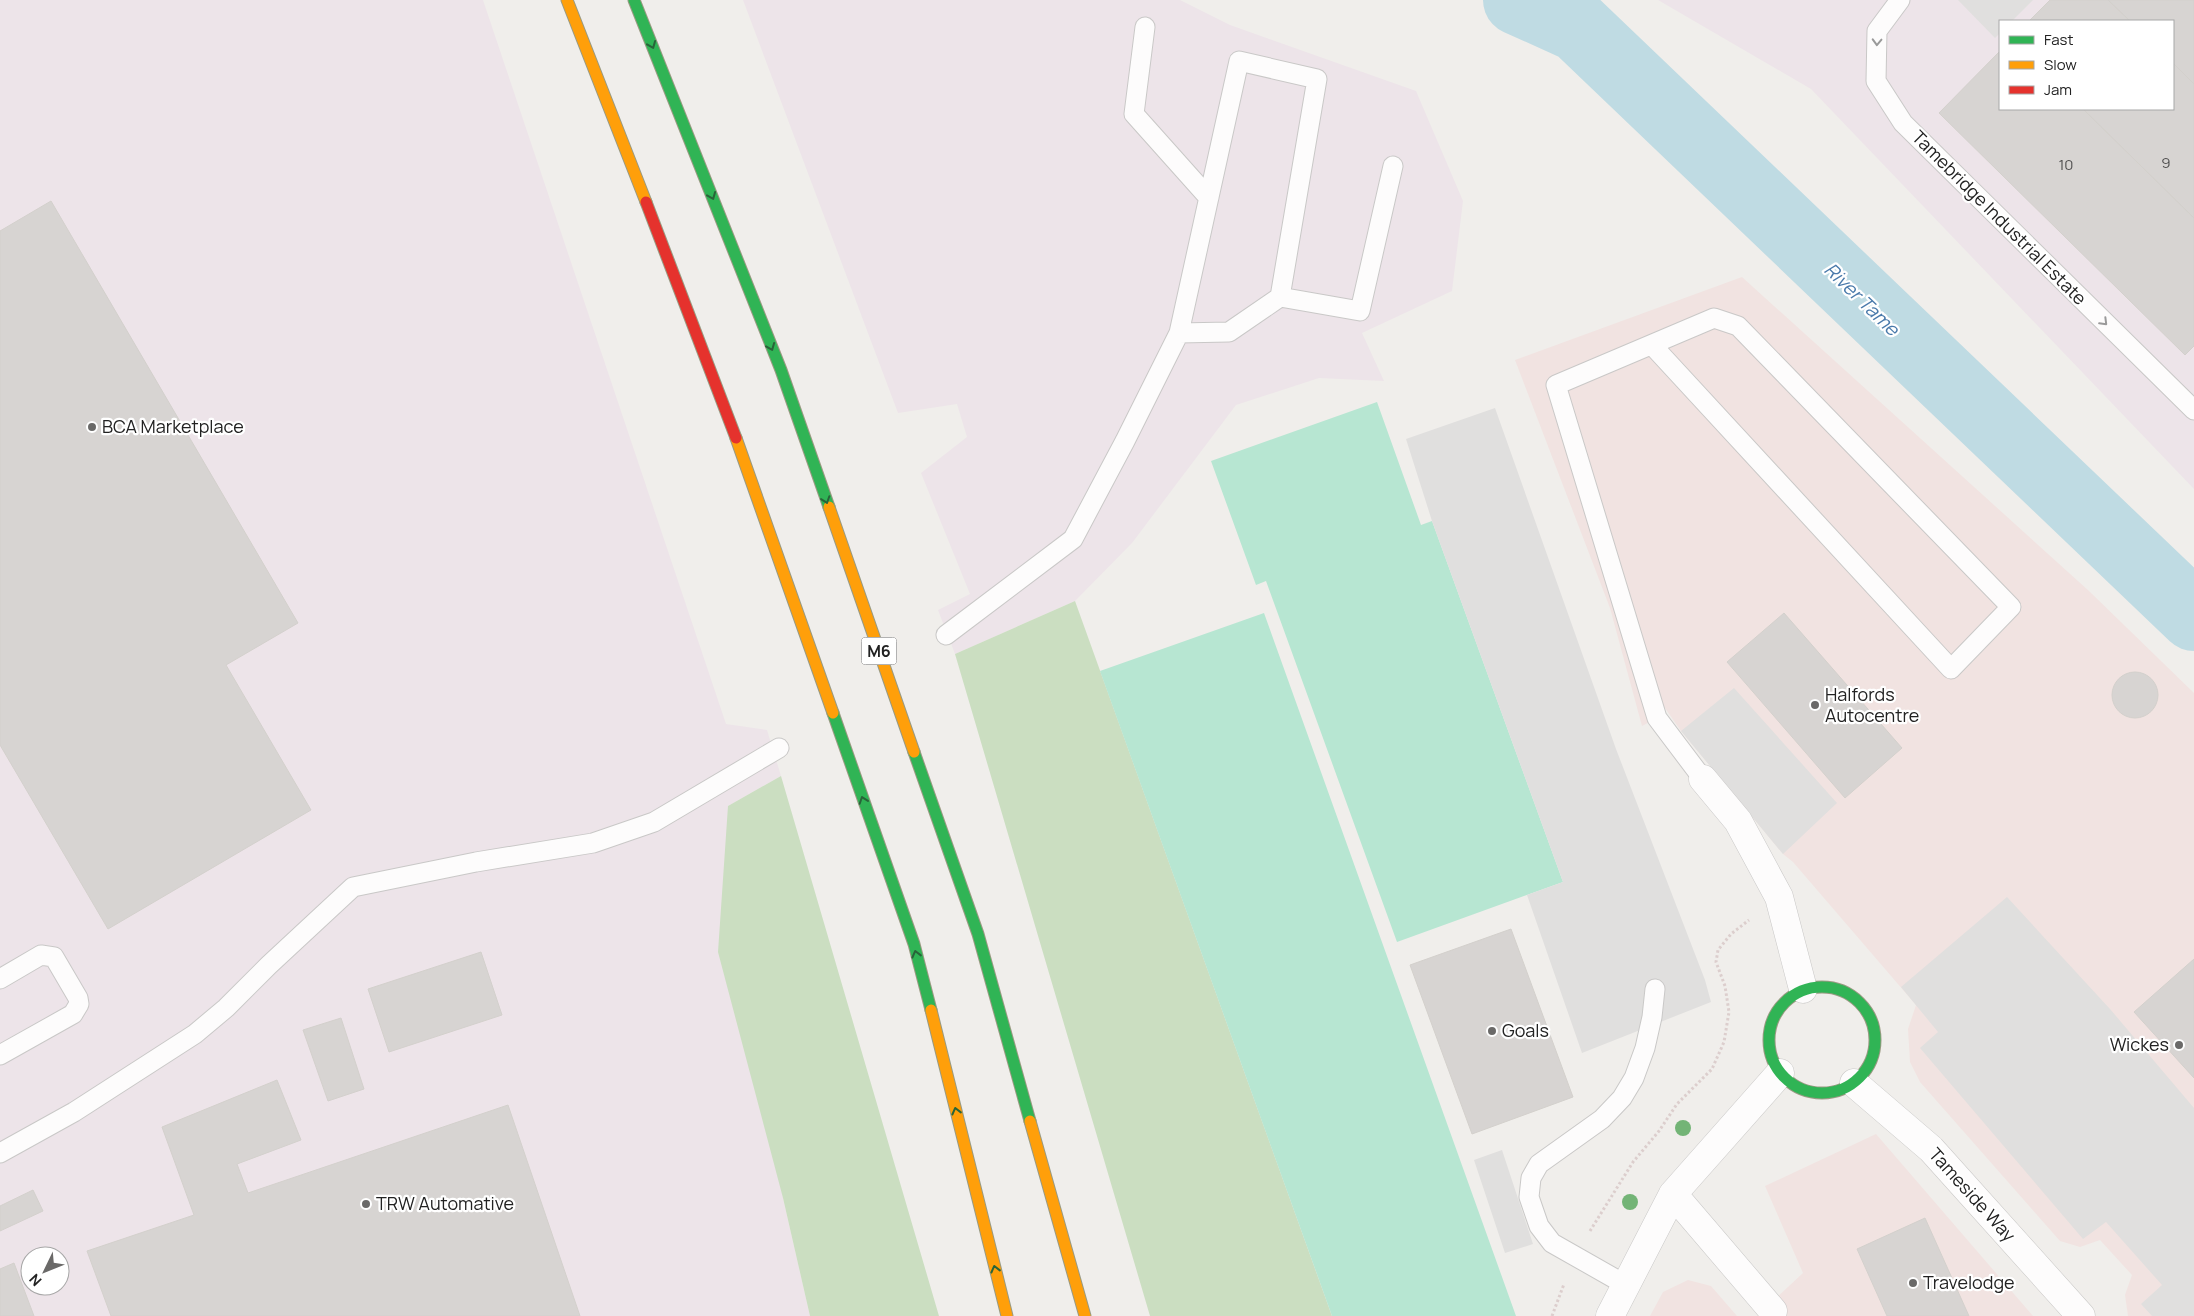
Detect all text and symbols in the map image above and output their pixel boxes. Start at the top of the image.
legend [1999,20,2174,110]
text: Fast [2044,29,2073,50]
one-way arrow [1872,38,1882,46]
one-way arrow [645,40,656,49]
text: Slow [2044,54,2077,75]
text: Jam [2044,79,2072,100]
street label: Tamebridge Industrial Estate [1907,125,2092,310]
house number: 9 [2161,152,2171,173]
house number: 10 [2059,154,2074,175]
one-way arrow [706,192,716,200]
water label: River Tame [1819,257,1907,343]
one-way arrow [2099,316,2108,325]
one-way arrow [766,343,776,351]
place label: BCA Marketplace [102,414,244,438]
marker: BCA Marketplace [86,421,98,433]
one-way arrow [820,496,830,504]
road number: M6 [862,637,896,664]
place label: Halfords Autocentre [1825,682,1919,727]
marker: Halfords Autocentre [1809,699,1821,711]
one-way arrow [859,796,869,805]
one-way arrow [911,949,922,958]
place label: Goals [1502,1018,1549,1042]
marker: Goals [1486,1025,1498,1037]
place label: Wickes [2110,1032,2169,1056]
marker: Wickes [2173,1039,2185,1051]
one-way arrow [951,1107,962,1116]
street label: Tameside Way [1924,1142,2022,1247]
place label: TRW Automative [376,1191,514,1215]
marker: TRW Automative [360,1198,372,1210]
north arrow [20,1246,70,1296]
one-way arrow [991,1265,1001,1273]
text: N [25,1270,46,1290]
place label: Travelodge [1923,1270,2015,1294]
marker: Travelodge [1907,1277,1919,1289]

